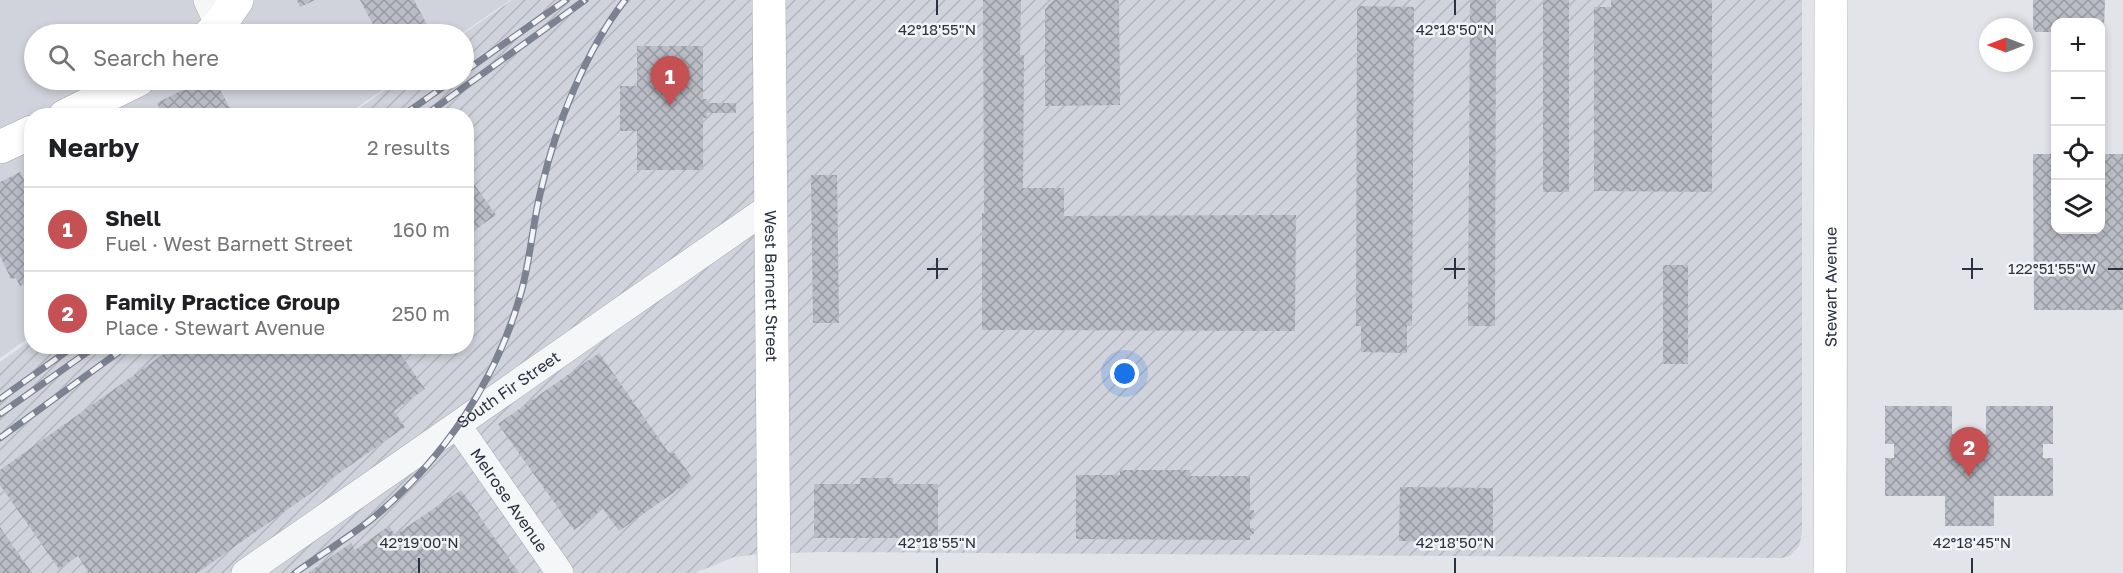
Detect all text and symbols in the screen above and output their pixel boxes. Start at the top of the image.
north arrow [1979,18,2033,72]
map controls [2051,18,2105,234]
button: + [2051,18,2105,72]
text: 42°18'55"N [898,20,976,38]
text: 42°18'50"N [1416,20,1494,38]
search box [24,24,474,90]
icon: search [45,41,78,74]
text: Search here [93,44,219,71]
pin: 1 [650,57,690,106]
button: − [2051,72,2105,126]
button: locate [2051,126,2105,180]
text: Nearby [48,132,139,163]
text: 2 results [367,135,450,159]
button: layers [2051,180,2105,234]
text: Shell [105,204,161,231]
street label: West Barnett Street [761,210,782,362]
text: 1 [62,217,73,241]
text: 160 m [393,217,450,241]
street label: Stewart Avenue [1820,227,1841,347]
text: Fuel · West Barnett Street [105,231,353,255]
text: 122°51'55"W [2008,259,2096,277]
text: Family Practice Group [105,288,340,315]
text: 2 [61,301,74,325]
text: 250 m [392,301,450,325]
text: Place · Stewart Avenue [105,315,325,339]
street label: South Fir Street [453,346,564,432]
your location [1110,359,1139,388]
pin: 2 [1950,428,1988,477]
street label: Melrose Avenue [466,444,552,556]
text: 42°19'00"N [379,533,459,551]
text: 42°18'55"N [898,533,976,551]
text: 42°18'50"N [1416,533,1494,551]
text: 42°18'45"N [1933,533,2011,551]

